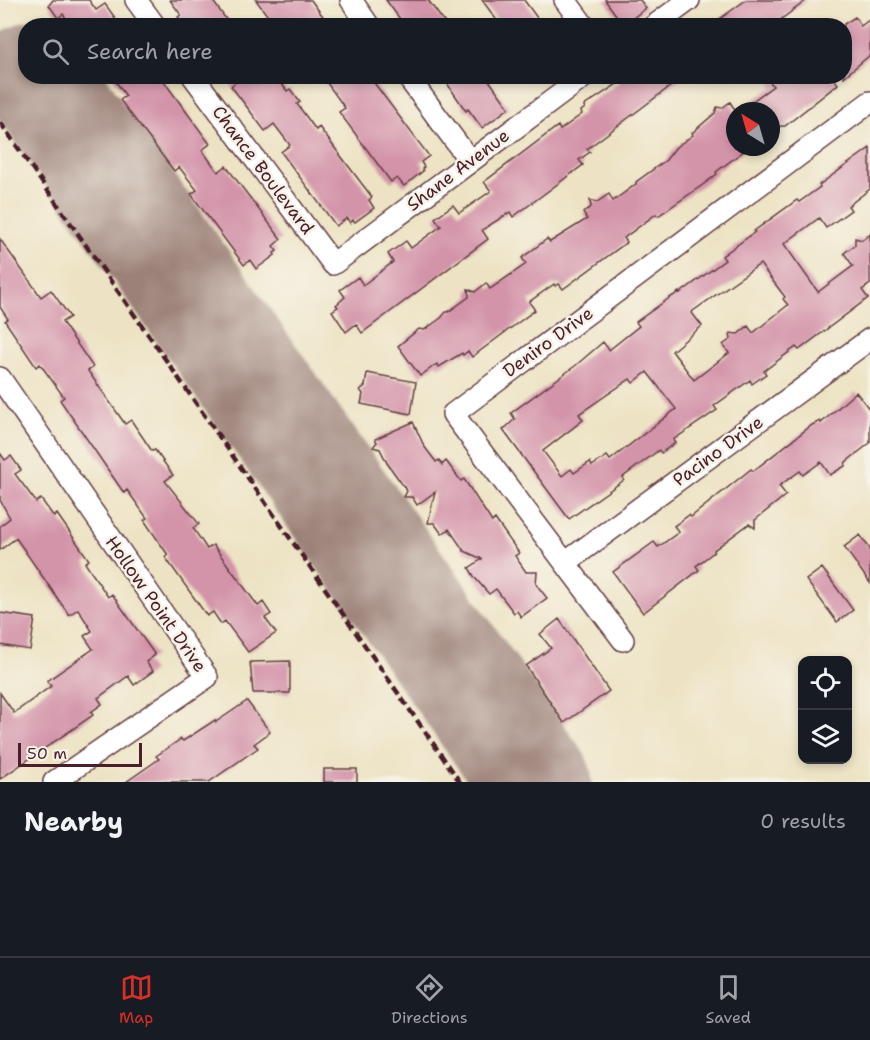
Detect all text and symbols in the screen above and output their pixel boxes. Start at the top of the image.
search box [18,18,852,84]
icon: search [39,35,72,68]
text: Search here [87,37,213,66]
street label: Chance Boulevard [207,101,319,239]
north arrow [726,102,780,156]
street label: Shane Avenue [402,123,514,217]
street label: Deniro Drive [498,301,598,383]
street label: Pacino Drive [668,410,768,492]
street label: Hollow Point Drive [100,531,212,677]
map controls [798,656,852,764]
button: locate [798,656,852,710]
button: layers [798,710,852,764]
scale bar [18,740,142,768]
text: 50 m [27,743,67,764]
text: Nearby [24,804,123,839]
text: 0 results [760,808,846,834]
tab: Map [119,971,153,1028]
tab: Directions [391,971,468,1028]
tab: Saved [706,971,751,1028]

